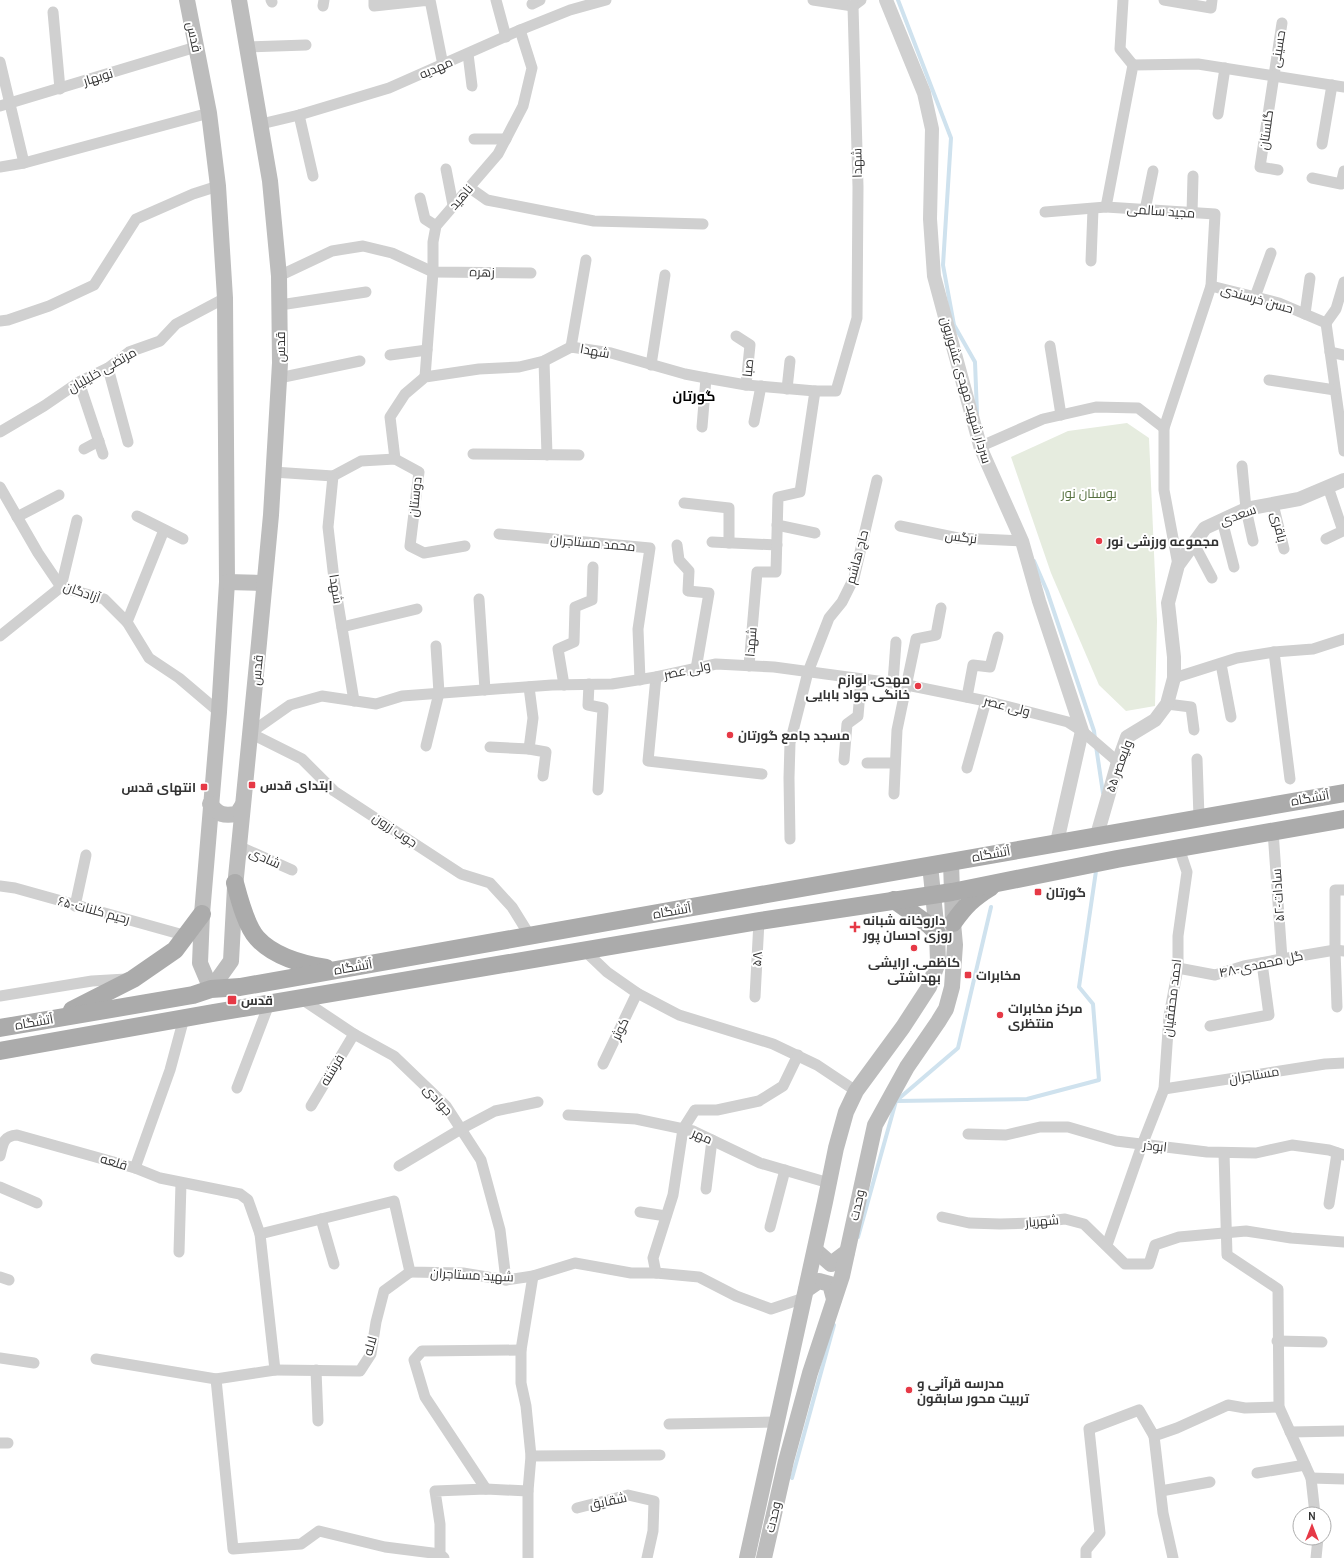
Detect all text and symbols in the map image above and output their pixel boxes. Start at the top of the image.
street label: قدس [183,20,205,54]
street label: حسینی [1268,29,1288,69]
street label: مهدیه [417,54,455,82]
street label: نوبهار [80,65,115,89]
street label: گلستان [1256,109,1276,151]
street label: شهدا [849,148,865,178]
street label: ناهید [446,181,476,213]
street label: مجید سالمی [1126,201,1196,221]
street label: زهره [469,264,495,280]
street label: حسن خرسندی [1219,282,1295,316]
street label: سردار شهید مهدی عشوریون [938,315,994,465]
street label: قدس [273,332,288,362]
street label: شهدا [579,341,611,361]
street label: مرتضی خلیلیان [65,344,139,396]
street label: صبا [740,358,756,378]
district label: گورتان [673,388,715,405]
street label: دوستان [405,476,425,518]
park label: بوستان نور [1060,486,1117,501]
street label: سعدی [1218,502,1258,528]
street label: باقری [1268,510,1290,544]
street label: حاج هاشم [843,528,873,586]
street label: نرگس [944,528,978,546]
street label: محمد مستاجران [550,532,636,554]
place label: مجموعه ورزشی نور [1106,534,1219,550]
marker: مجموعه ورزشی نور [1094,536,1104,546]
street label: شهدا [326,573,346,605]
street label: آزادگان [62,578,103,606]
street label: شهدا [742,627,760,657]
street label: قدس [248,654,266,686]
street label: ولی عصر [661,658,712,682]
place label: مهدی. لوازم خانگی جواد بابایی [806,672,910,703]
marker: مهدی. لوازم خانگی جواد بابایی [913,681,923,691]
street label: ولی عصر [981,693,1032,719]
place label: مسجد جامع گورتان [738,728,850,744]
marker: مسجد جامع گورتان [725,730,735,740]
street label: ۵۵ ولیعصر [1103,738,1135,794]
place label: ابتدای قدس [260,778,332,793]
place label: انتهای قدس [121,780,196,796]
marker: ابتدای قدس [247,780,257,790]
marker: انتهای قدس [199,782,209,792]
street label: آتشگاه [1290,787,1331,809]
street label: جوب زرون [370,810,420,850]
street label: آتشگاه [971,843,1012,865]
street label: شادی [247,845,283,871]
street label: ۵۲-سادات [1269,868,1287,922]
place label: گورتان [1046,885,1086,901]
marker: گورتان [1033,887,1043,897]
street label: ۶۵-رحیم کلنات [56,893,132,929]
street label: آتشگاه [652,900,693,922]
place label: داروخانه شبانه روزی احسان پور [862,913,952,945]
marker: داروخانه شبانه روزی احسان پور [850,922,860,932]
marker: کاظمی. ارایشی بهداشتی [909,943,919,953]
street label: ۴۸-گل محمدی [1217,948,1305,980]
street label: ۵۸ [749,951,765,967]
place label: کاظمی. ارایشی بهداشتی [868,955,960,986]
street label: آتشگاه [333,956,374,978]
street label: احمد محققیان [1160,958,1184,1038]
place label: مخابرات [976,968,1021,983]
marker: مخابرات [963,970,973,980]
place label: قدس [241,993,273,1008]
marker: قدس [226,994,238,1006]
place label: مرکز مخابرات منتظری [1008,1001,1083,1031]
marker: مرکز مخابرات منتظری [995,1010,1005,1020]
street label: آتشگاه [14,1011,55,1033]
street label: کوثر [608,1015,632,1044]
street label: فرشته [317,1052,347,1088]
street label: مستاجران [1228,1064,1280,1086]
street label: جوادی [420,1082,456,1118]
street label: مهر [689,1125,715,1147]
street label: ابوذر [1141,1137,1168,1155]
street label: قلعه [99,1151,129,1173]
street label: وحدت [846,1188,868,1222]
street label: شهریار [1023,1212,1060,1230]
street label: شهید مستاجران [430,1265,514,1285]
street label: لاله [360,1335,380,1357]
place label: مدرسه قرآنی و تربیت محور سابقون [917,1376,1029,1407]
marker: مدرسه قرآنی و تربیت محور سابقون [904,1385,914,1395]
street label: شقایق [588,1490,628,1512]
street label: وحدت [762,1500,784,1534]
north arrow [1292,1506,1332,1546]
text: N [1308,1510,1316,1523]

